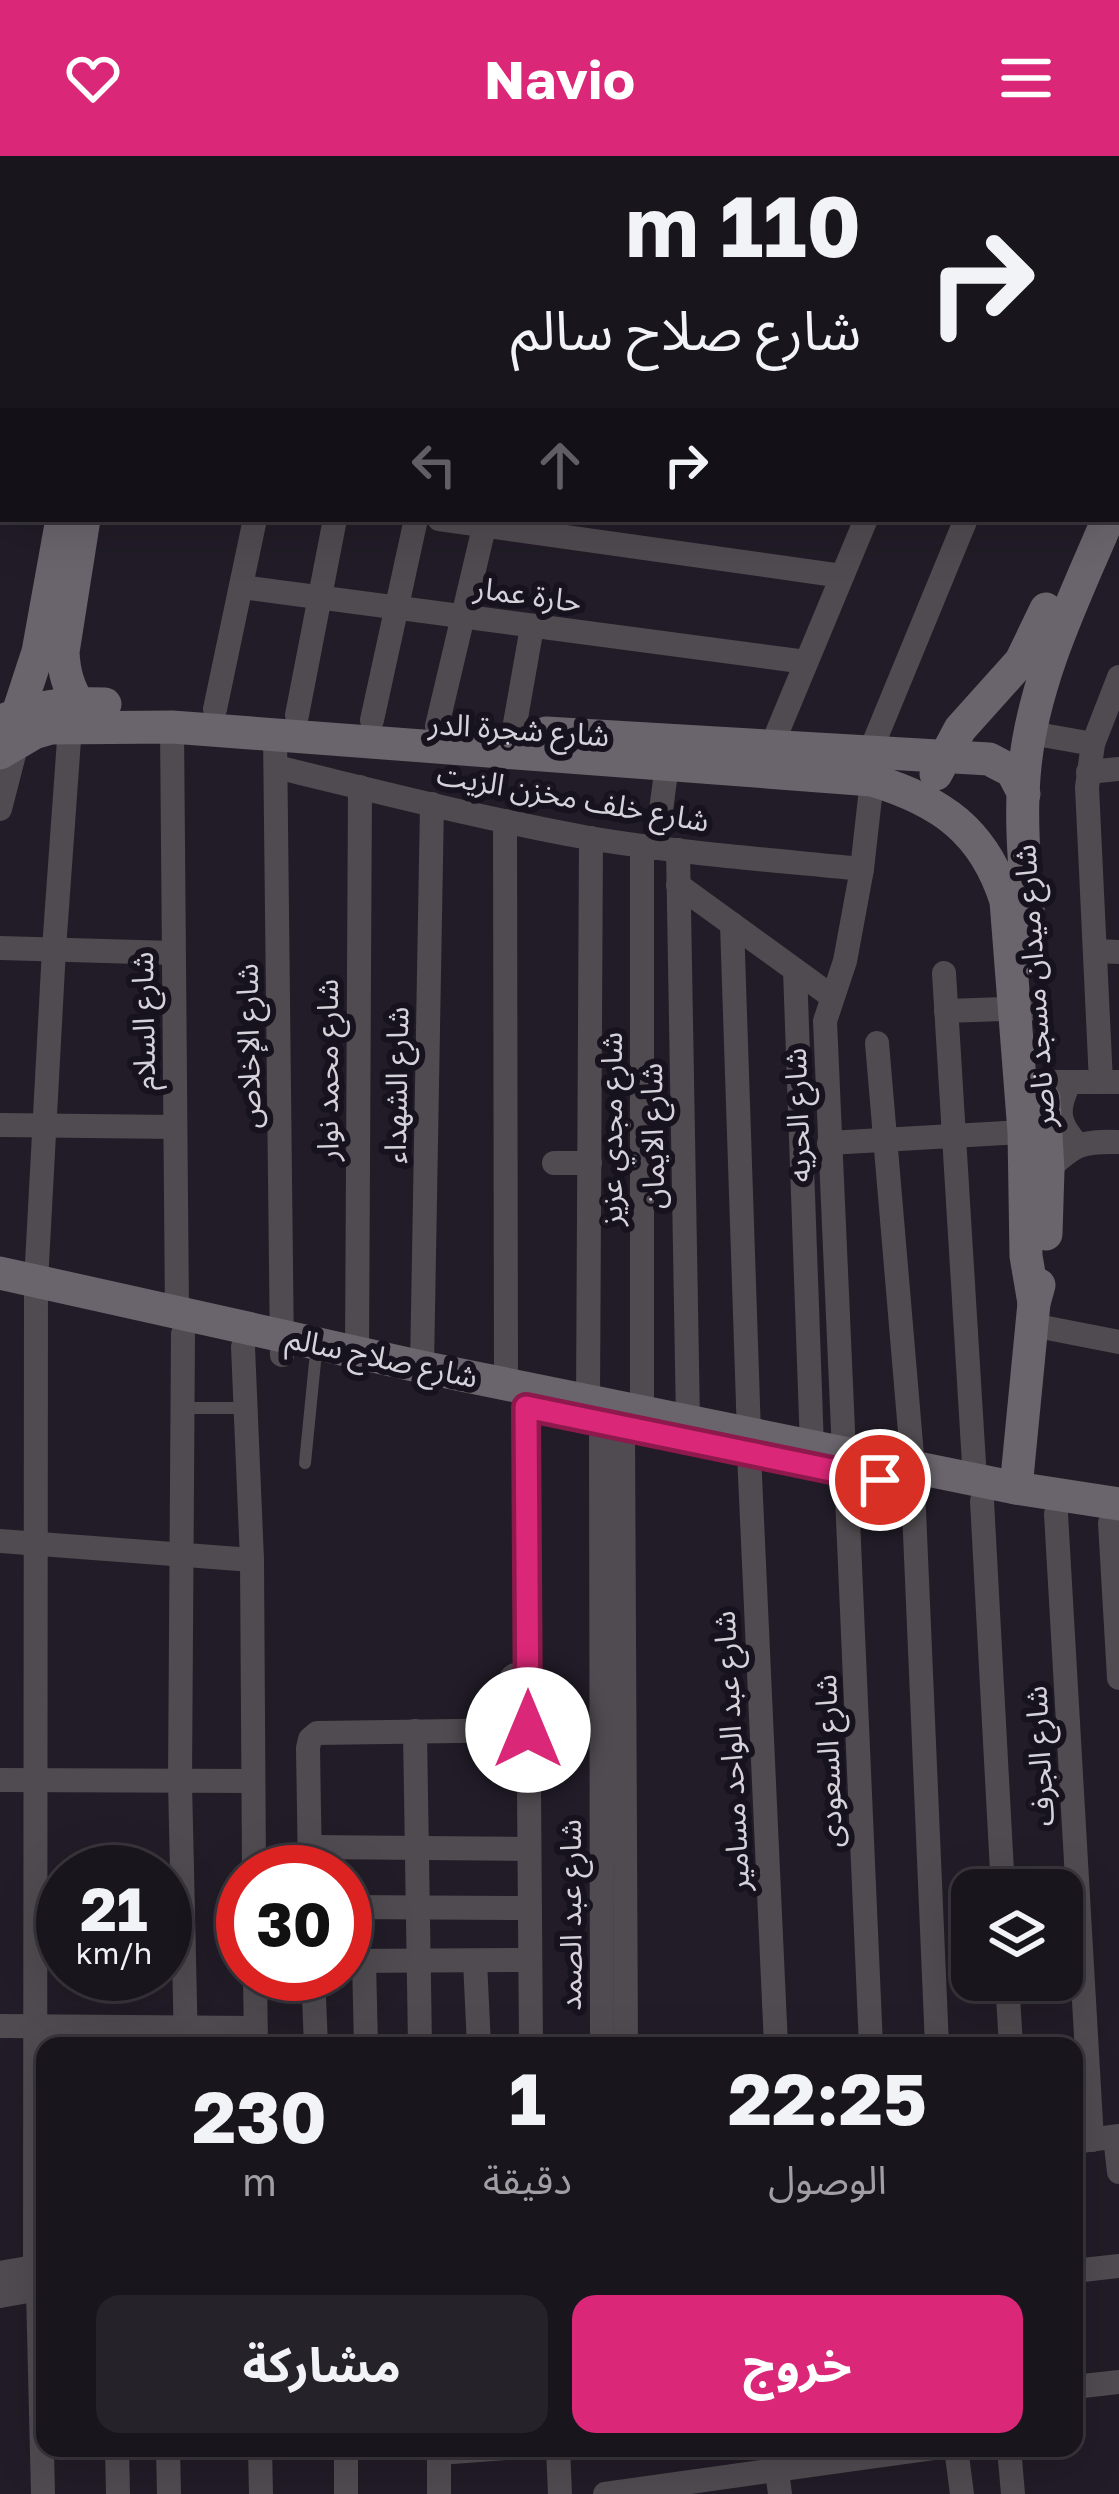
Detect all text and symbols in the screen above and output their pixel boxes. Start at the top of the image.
icon: heart [60,45,126,111]
icon: menu [993,45,1059,111]
text: Navio [484,46,635,111]
text: 110 m [625,175,861,275]
icon: right [903,204,1059,360]
text: شارع صلاح سالم [511,297,861,362]
icon: left [401,432,467,498]
icon: ahead [527,432,593,498]
icon: right [653,432,719,498]
street label: حارة عمار [471,569,584,619]
street label: شارع شجرة الدر [426,705,611,758]
street label: شارع خلف مخزن الزيت [433,755,712,844]
street label: شارع ميدان مسجد ناصر [1006,843,1067,1130]
street label: شارع السلام [124,951,167,1091]
street label: شارع الإخلاص [229,963,272,1129]
street label: شارع محمد نوار [309,979,350,1162]
street label: شارع الشهداء [377,1006,420,1164]
street label: شارع مجدي عزيز [593,1032,635,1227]
street label: شارع الحريه [777,1047,822,1183]
street label: شارع الايمان [633,1063,676,1209]
street label: شارع صلاح سالم [282,1319,481,1401]
pin [829,1429,931,1531]
icon: arrive [847,1447,913,1513]
street label: شارع عبد الواحد مسامير [706,1610,761,1893]
position arrow [465,1667,591,1793]
street label: شارع السعودى [807,1674,854,1848]
street label: شارع الجرف [1017,1685,1066,1827]
street label: شارع عبد الصمد [552,1819,593,2011]
speed limit sign: 30 [216,1845,372,2001]
map controls [951,1869,1083,2001]
button: layers [951,1869,1083,2001]
text: 21 [80,1872,148,1944]
text: km/h [76,1935,152,1971]
text: 1 [509,2054,546,2141]
text: 22:25 [728,2054,927,2141]
text: 230 [192,2072,327,2159]
text: دقيقة [483,2156,572,2203]
text: الوصول [768,2156,887,2203]
text: m [242,2158,277,2205]
button: مشاركة [96,2295,548,2433]
button: خروج [572,2295,1023,2433]

